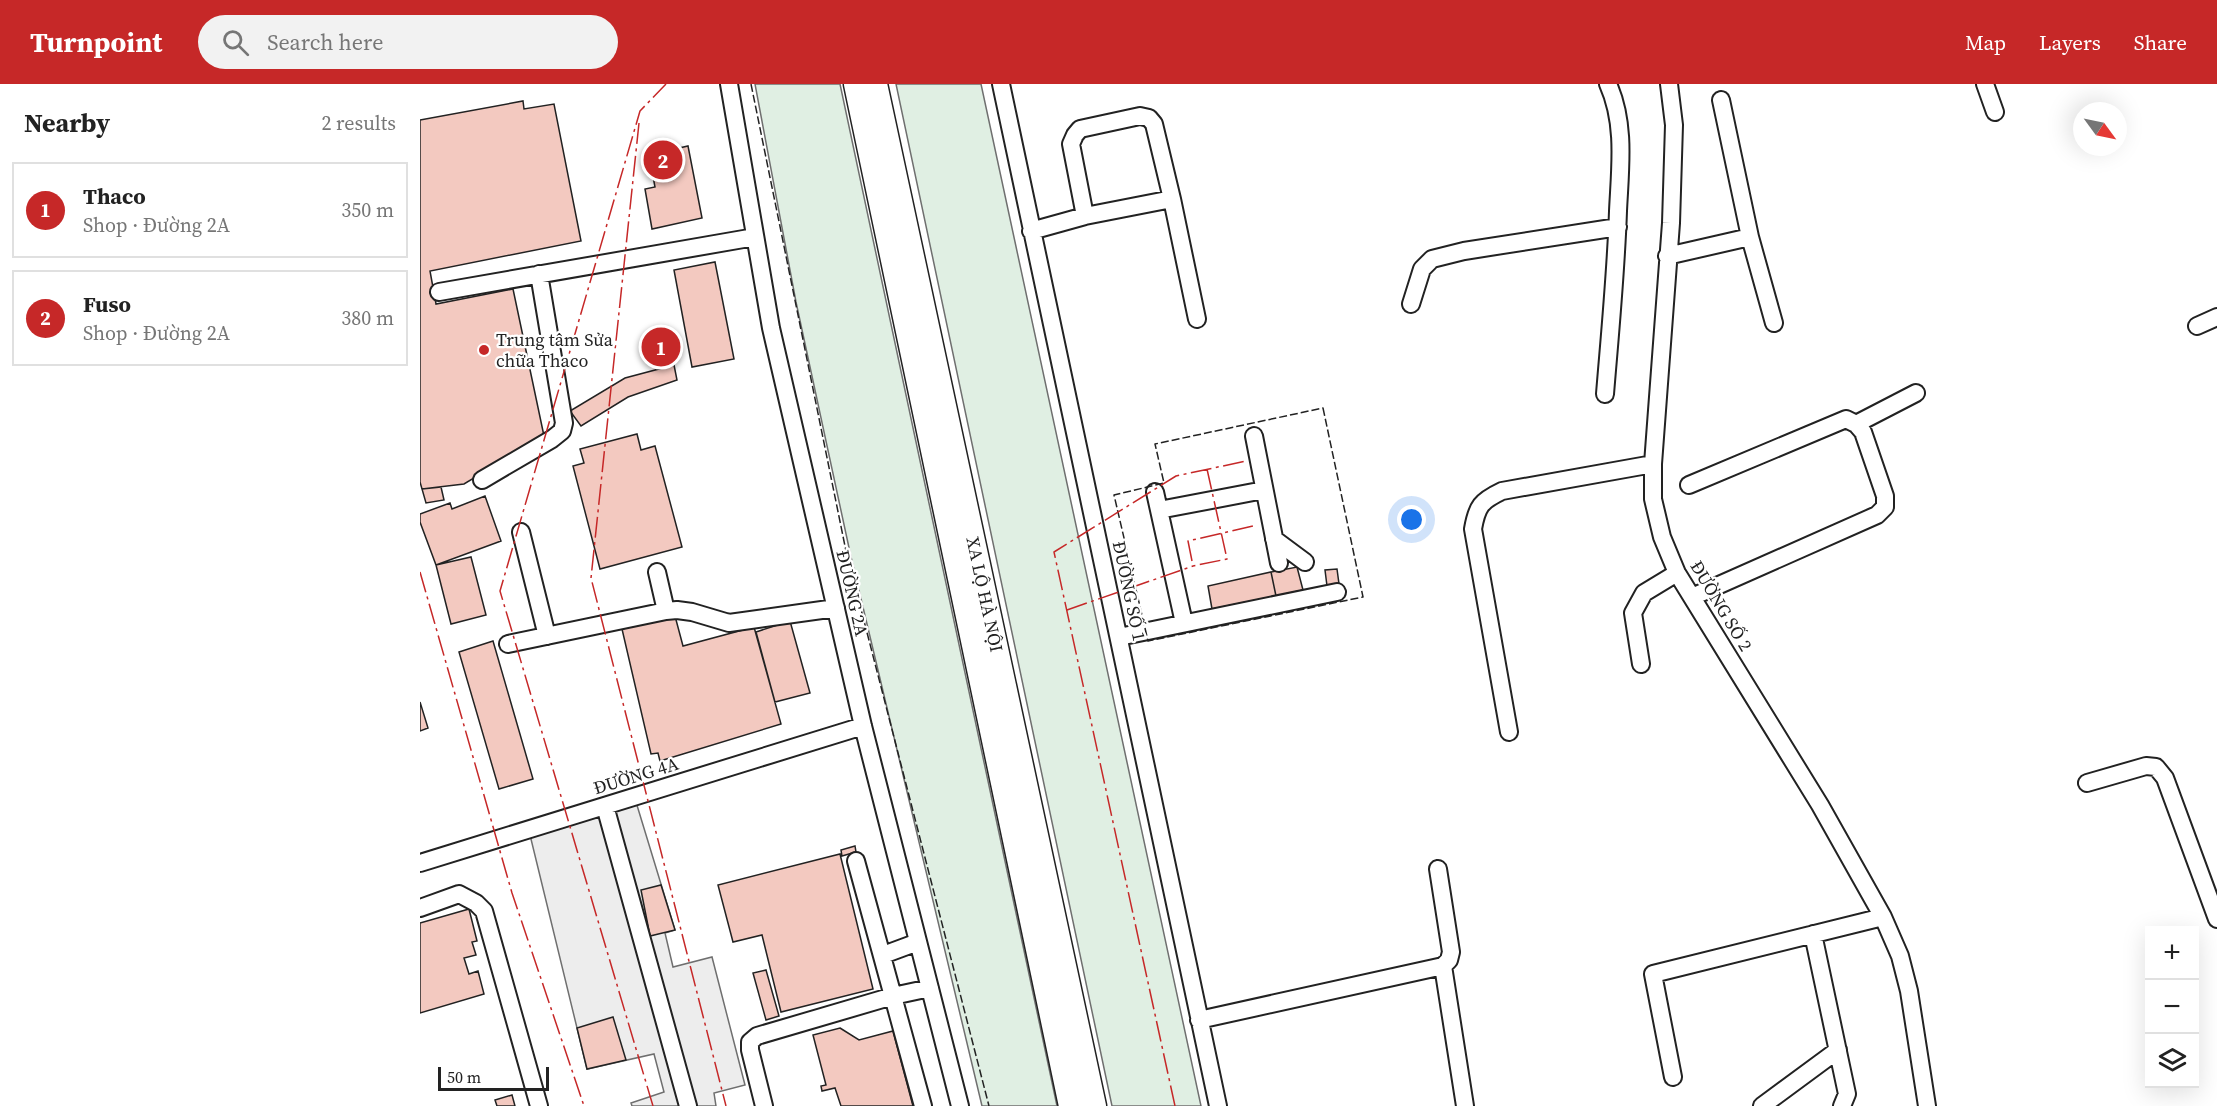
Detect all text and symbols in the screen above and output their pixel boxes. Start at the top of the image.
search box [198,15,618,69]
text: Turnpoint [30,23,162,61]
icon: search [219,26,252,59]
text: Search here [267,27,383,57]
text: Map [1965,28,2006,57]
text: Layers [2039,28,2101,57]
text: Share [2134,28,2187,57]
north arrow [2073,102,2127,156]
text: Nearby [24,105,110,141]
text: 2 results [321,109,396,137]
pin: 2 [644,138,682,182]
text: Thaco [83,181,146,211]
text: 1 [40,196,51,224]
text: 350 m [341,196,394,224]
text: Shop · Đường 2A [83,211,230,239]
text: Fuso [83,289,131,319]
text: 2 [40,304,51,332]
text: 380 m [341,304,394,332]
text: Shop · Đường 2A [83,319,230,347]
pin: 1 [642,324,680,370]
place label: Trung tâm Sửa chữa Thaco [496,327,614,373]
marker: Trung tâm Sửa chữa Thaco [477,343,491,357]
your location [1397,505,1426,534]
street label: XA LỘ HÀ NỘI [960,534,1009,654]
street label: ĐƯỜNG SỐ 1 [1107,539,1152,643]
street label: ĐƯỜNG 2A [830,547,875,638]
street label: ĐƯỜNG SỐ 2 [1684,556,1758,656]
street label: ĐƯỜNG 4A [590,751,681,800]
map controls [2145,926,2199,1088]
button: + [2145,926,2199,980]
button: − [2145,980,2199,1034]
button: layers [2145,1034,2199,1088]
scale bar [438,1064,549,1092]
text: 50 m [447,1066,481,1088]

